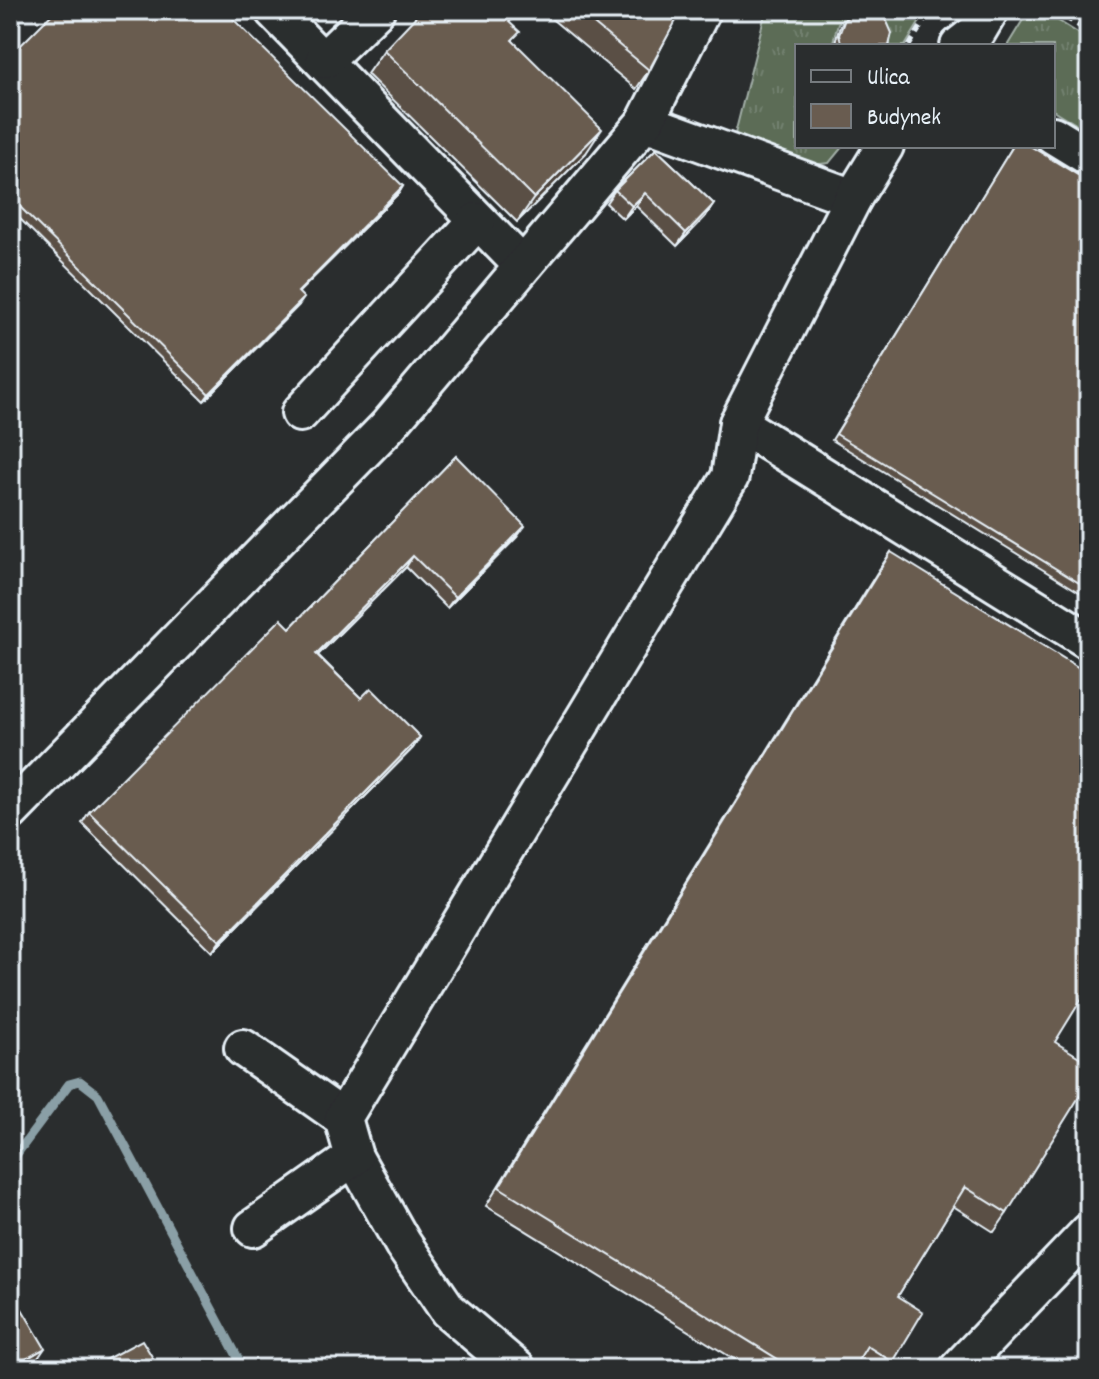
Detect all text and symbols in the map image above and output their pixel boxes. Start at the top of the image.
legend [795,44,1055,148]
text: Ulica [867,62,910,96]
text: Budynek [867,102,941,136]

